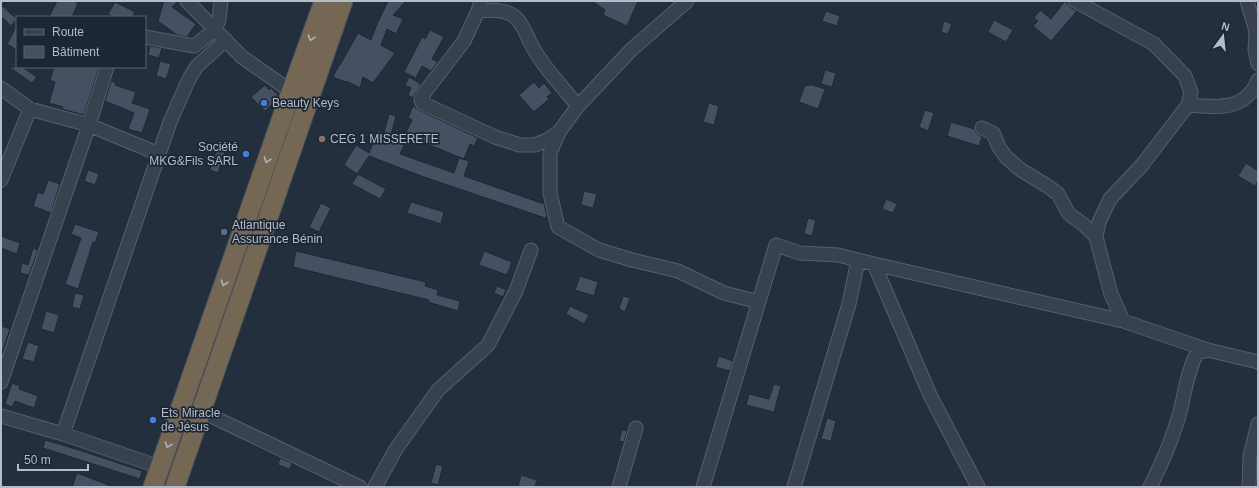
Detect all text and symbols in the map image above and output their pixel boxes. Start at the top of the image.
legend [16,16,146,68]
north arrow [1203,16,1243,56]
text: N [1220,20,1231,33]
text: Route [52,25,84,39]
one-way arrow [307,34,316,41]
text: Bâtiment [52,45,100,59]
place label: Beauty Keys [272,96,339,110]
marker: Beauty Keys [259,98,269,108]
place label: CEG 1 MISSERETE [330,132,439,146]
marker: CEG 1 MISSERETE [317,134,327,144]
place label: Société MKG&Fils SARL [149,140,238,168]
marker: Société MKG&Fils SARL [241,149,251,159]
one-way arrow [263,156,272,163]
place label: Atlantique Assurance Bénin [232,218,323,246]
marker: Atlantique Assurance Bénin [219,227,229,237]
one-way arrow [221,279,229,286]
place label: Ets Miracle de Jésus [161,406,221,434]
marker: Ets Miracle de Jésus [148,415,158,425]
one-way arrow [164,442,172,449]
scale bar [18,446,88,472]
text: 50 m [24,453,51,467]

